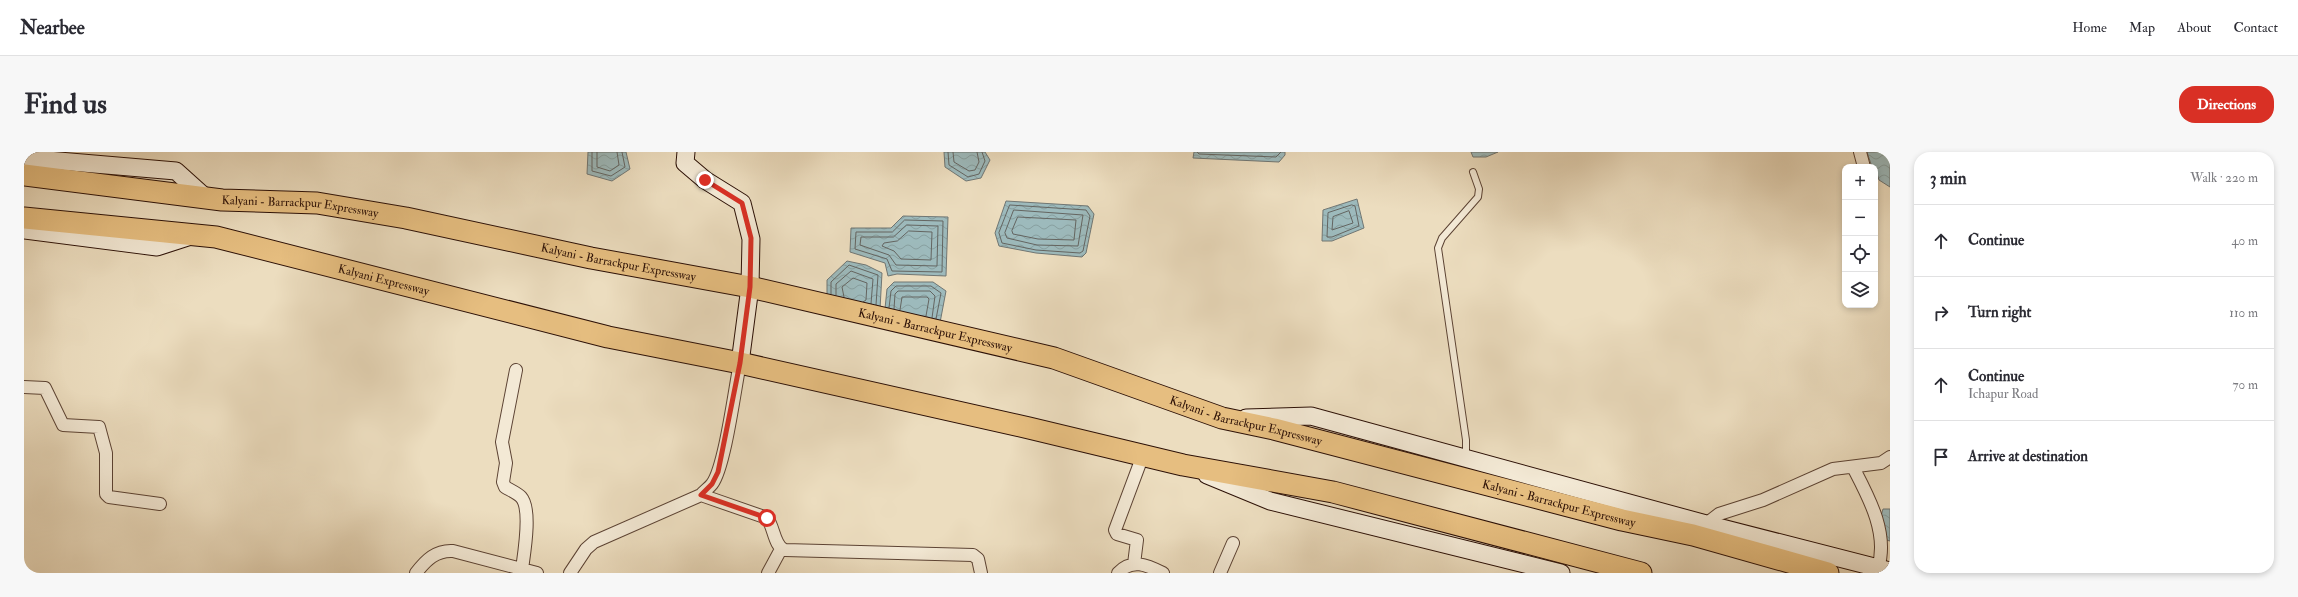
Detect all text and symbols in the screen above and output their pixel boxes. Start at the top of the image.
text: Nearbee [20,16,85,40]
text: Home [2072,19,2107,36]
text: Map [2129,19,2155,36]
text: About [2177,19,2211,36]
text: Contact [2233,19,2278,36]
button: Directions [2179,86,2274,123]
text: Find us [24,87,107,122]
map controls [1842,164,1878,308]
button: + [1842,164,1878,200]
text: 3 min [1930,168,1967,189]
text: Walk · 220 m [2190,170,2258,186]
route end [696,171,714,189]
street label: Kalyani - Barrackpur Expressway [221,192,380,221]
button: − [1842,200,1878,236]
icon: ahead [1930,230,1952,252]
text: Continue [1968,231,2024,250]
text: 40 m [2232,233,2258,249]
button: locate [1842,236,1878,272]
street label: Kalyani - Barrackpur Expressway [540,240,698,285]
street label: Kalyani Expressway [336,261,432,299]
button: layers [1842,272,1878,308]
icon: right [1930,302,1952,324]
text: Turn right [1968,303,2031,322]
street label: Kalyani - Barrackpur Expressway [857,305,1014,356]
text: 110 m [2229,305,2258,321]
text: Continue [1968,367,2024,386]
icon: ahead [1930,374,1952,396]
text: 70 m [2233,377,2258,393]
text: Ichapur Road [1968,386,2039,402]
street label: Kalyani - Barrackpur Expressway [1167,392,1324,449]
icon: arrive [1930,446,1952,468]
text: Arrive at destination [1968,447,2088,466]
street label: Kalyani - Barrackpur Expressway [1481,476,1638,530]
route start [758,509,776,527]

